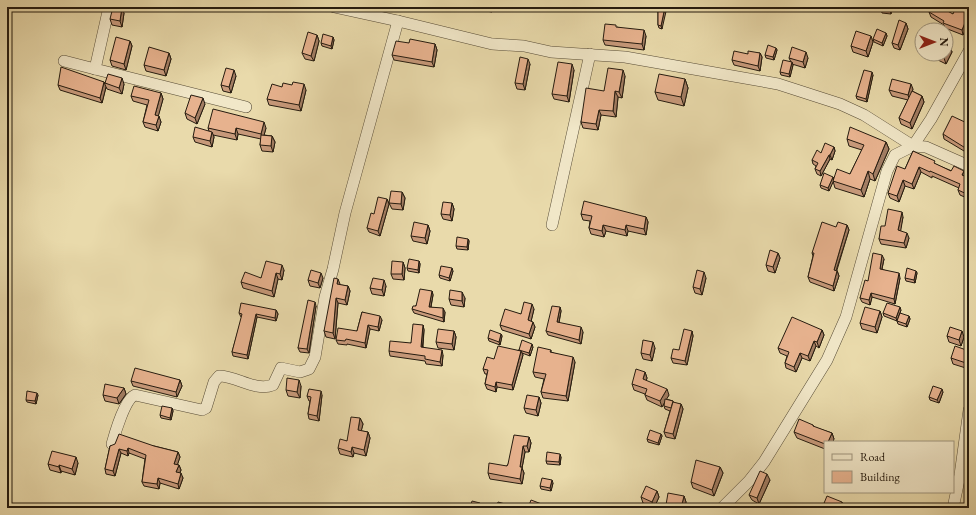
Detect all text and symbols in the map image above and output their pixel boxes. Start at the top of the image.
north arrow [914,22,954,62]
text: N [937,38,951,47]
legend [824,441,954,493]
text: Road [860,449,886,465]
text: Building [860,469,901,485]

